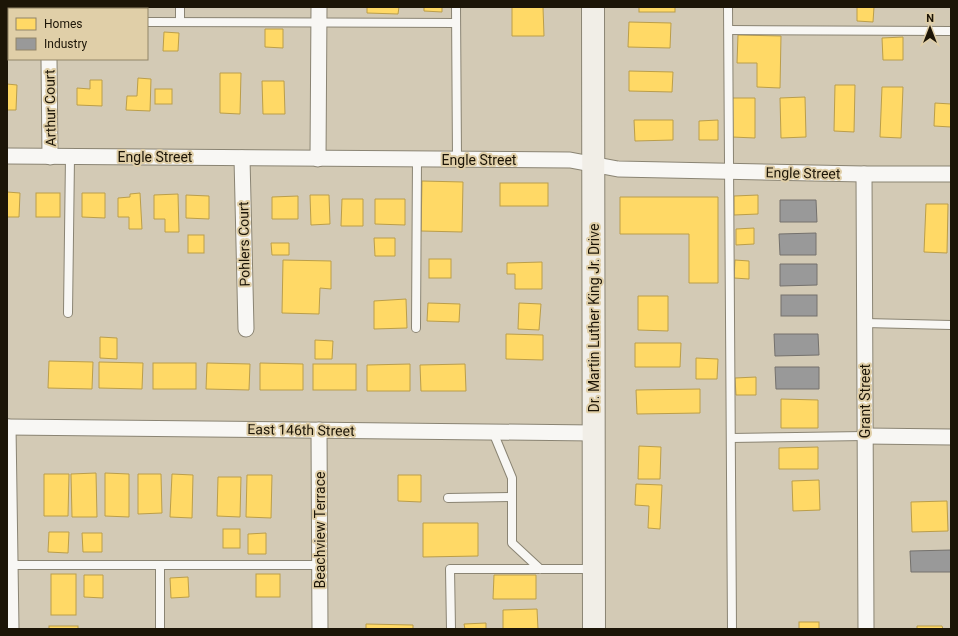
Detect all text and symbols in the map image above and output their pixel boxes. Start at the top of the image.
legend [8,8,148,60]
north arrow [910,8,950,48]
text: N [926,12,934,25]
text: Homes [44,17,82,31]
text: Industry [44,37,88,51]
street label: Arthur Court [41,69,59,147]
street label: Engle Street [118,149,193,165]
street label: Engle Street [442,152,517,168]
street label: Engle Street [765,164,841,182]
street label: Pohlers Court [235,201,253,287]
street label: Dr. Martin Luther King Jr. Drive [586,224,602,412]
street label: Grant Street [857,363,873,438]
street label: East 146th Street [247,421,355,439]
street label: Beachview Terrace [312,472,328,588]

